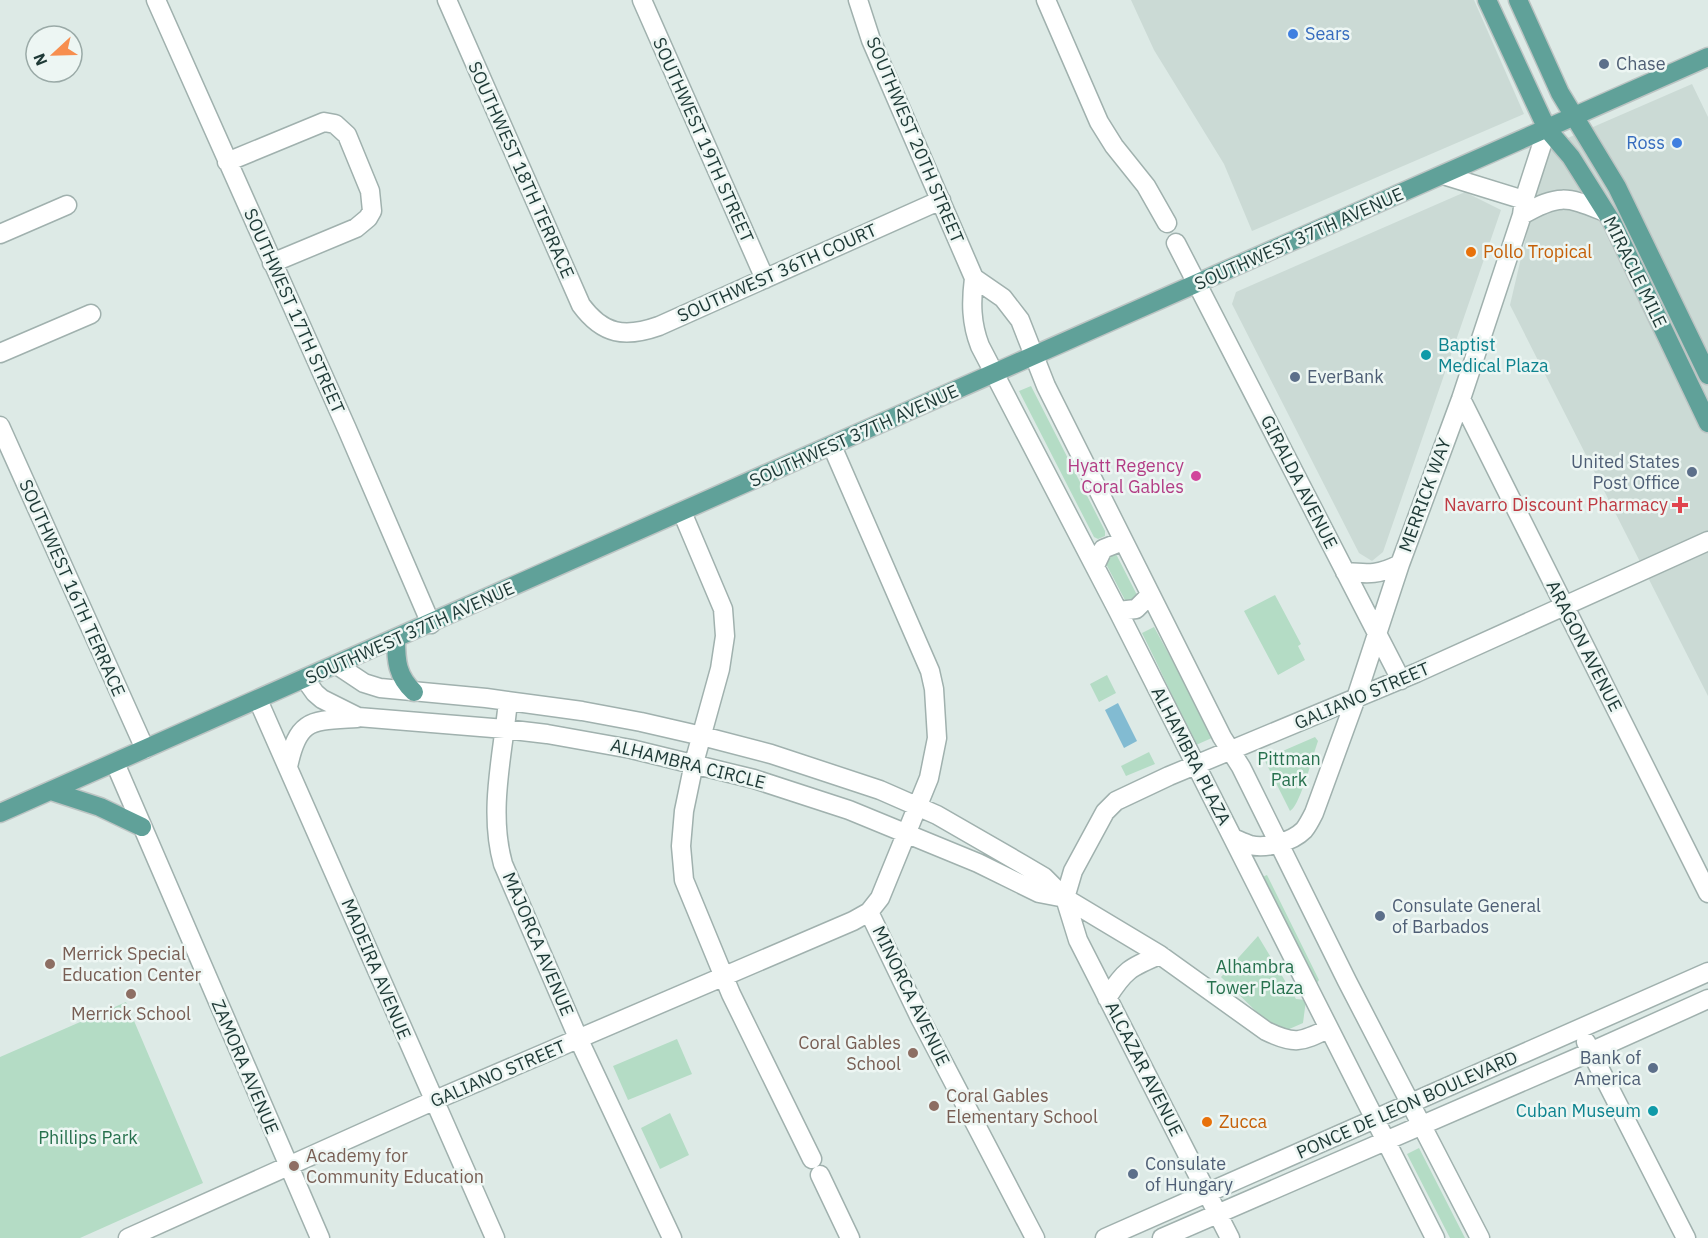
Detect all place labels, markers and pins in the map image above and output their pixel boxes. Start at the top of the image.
place label: Sears [1305,22,1350,45]
marker: Sears [1286,27,1300,41]
place label: Chase [1616,52,1666,75]
marker: Chase [1597,57,1611,71]
place label: Ross [1626,131,1665,154]
marker: Ross [1670,136,1684,150]
place label: Pollo Tropical [1483,240,1592,263]
marker: Pollo Tropical [1464,245,1478,259]
place label: Baptist Medical Plaza [1438,333,1549,377]
marker: Baptist Medical Plaza [1419,348,1433,362]
place label: EverBank [1307,365,1384,388]
marker: EverBank [1288,370,1302,384]
place label: United States Post Office [1571,450,1680,494]
place label: Hyatt Regency Coral Gables [1068,454,1184,498]
marker: United States Post Office [1685,465,1699,479]
marker: Hyatt Regency Coral Gables [1189,469,1203,483]
place label: Navarro Discount Pharmacy [1444,493,1668,516]
marker: Navarro Discount Pharmacy [1673,498,1687,512]
place label: Consulate General of Barbados [1392,894,1541,938]
marker: Consulate General of Barbados [1373,909,1387,923]
place label: Merrick Special Education Center [62,942,201,986]
marker: Merrick Special Education Center [43,957,57,971]
marker: Merrick School [124,987,138,1001]
place label: Merrick School [71,1002,191,1025]
place label: Coral Gables School [798,1031,901,1075]
marker: Coral Gables School [906,1046,920,1060]
place label: Bank of America [1574,1046,1641,1090]
marker: Bank of America [1646,1061,1660,1075]
place label: Coral Gables Elementary School [946,1084,1098,1128]
marker: Coral Gables Elementary School [927,1099,941,1113]
place label: Cuban Museum [1516,1099,1641,1122]
marker: Cuban Museum [1646,1104,1660,1118]
place label: Zucca [1219,1110,1268,1133]
marker: Zucca [1200,1115,1214,1129]
place label: Academy for Community Education [306,1144,484,1188]
place label: Consulate of Hungary [1145,1152,1233,1196]
marker: Academy for Community Education [287,1159,301,1173]
marker: Consulate of Hungary [1126,1167,1140,1181]

